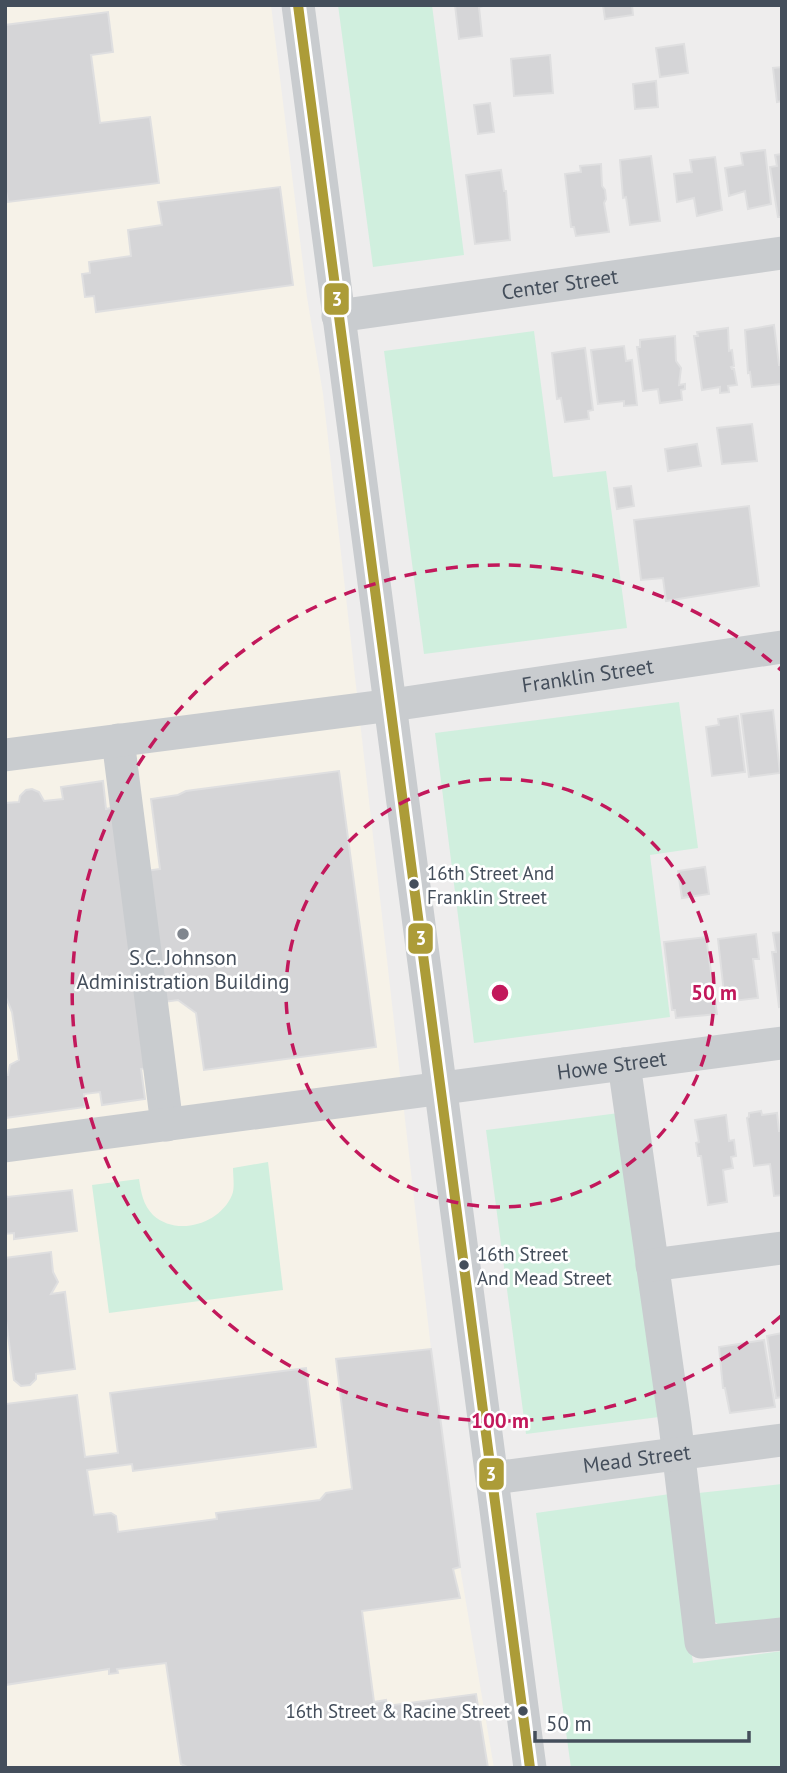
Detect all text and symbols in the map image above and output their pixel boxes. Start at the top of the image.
street label: Center Street [500,262,620,306]
line badge: 3 [323,282,350,316]
text: 3 [332,287,342,311]
street label: Franklin Street [520,652,655,699]
place label: 16th Street And Franklin Street [427,861,554,909]
marker: 16th Street And Franklin Street [407,877,421,891]
line badge: 3 [407,922,434,955]
marker: S.C. Johnson Administration Building [175,926,191,942]
text: 3 [416,926,426,950]
place label: S.C. Johnson Administration Building [76,944,290,995]
text: 50 m [691,979,737,1006]
centre of rings [488,981,512,1005]
street label: Howe Street [555,1044,668,1086]
place label: 16th Street And Mead Street [477,1242,612,1290]
marker: 16th Street And Mead Street [457,1258,471,1272]
text: 100 m [471,1407,529,1434]
street label: Mead Street [581,1438,692,1479]
line badge: 3 [478,1457,505,1491]
text: 3 [486,1462,496,1486]
place label: 16th Street & Racine Street [285,1699,511,1723]
scale bar [535,1700,748,1744]
marker: 16th Street & Racine Street [516,1704,530,1718]
text: 50 m [546,1710,592,1737]

